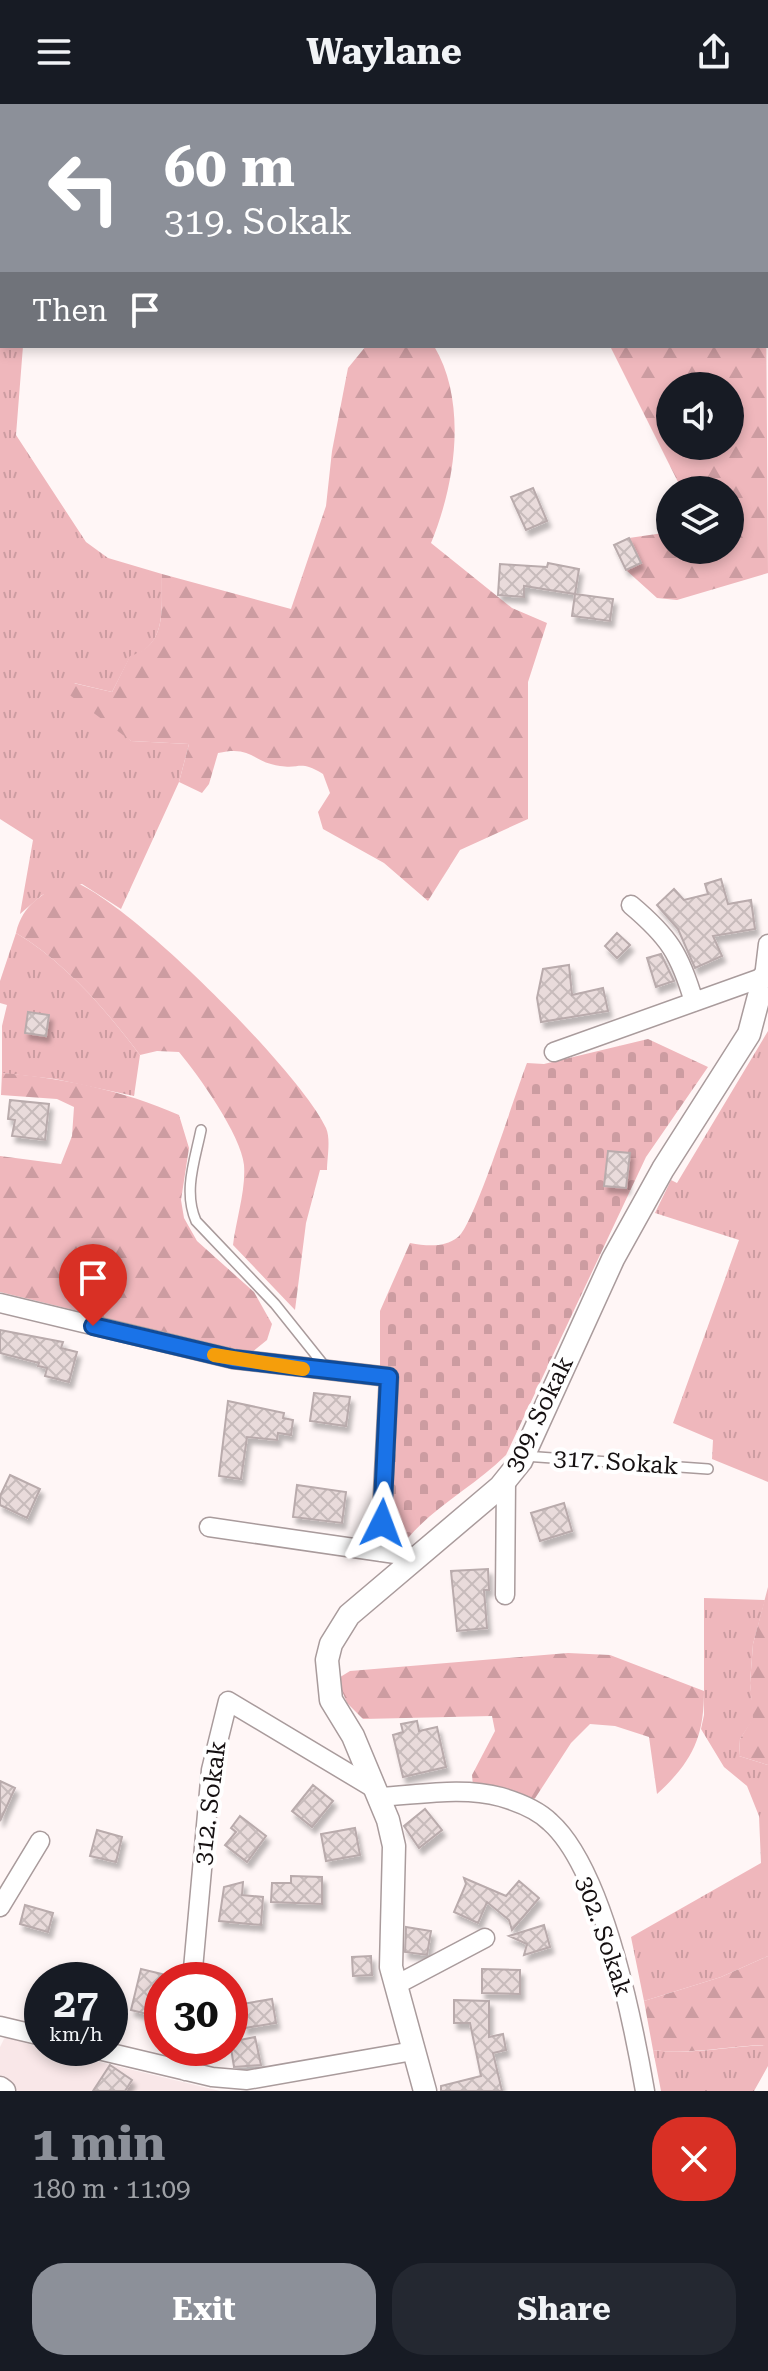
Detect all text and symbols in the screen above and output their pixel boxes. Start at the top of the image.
icon: menu [32,30,76,74]
icon: share [692,30,736,74]
text: Waylane [306,31,462,73]
text: 60 m [164,134,295,200]
icon: left [32,136,136,240]
text: 319. Sokak [164,201,352,243]
icon: arrive [123,288,167,332]
text: Then [32,293,107,328]
map controls [656,372,744,564]
button: sound [656,372,744,460]
button: layers [656,476,744,564]
pin [59,1244,127,1326]
icon: arrive [71,1256,115,1300]
street label: 309. Sokak [499,1352,579,1476]
street label: 317. Sokak [553,1444,679,1480]
position arrow [340,1481,424,1565]
street label: 312. Sokak [188,1739,232,1867]
street label: 302. Sokak [570,1872,638,2000]
speed limit sign: 30 [144,1962,248,2066]
text: 27 [54,1980,98,2027]
text: km/h [49,2022,103,2046]
text: 1 min [32,2116,165,2172]
button: close [652,2117,736,2201]
text: 180 m · 11:09 [32,2174,191,2204]
button: Exit [32,2263,376,2355]
button: Share [392,2263,736,2355]

